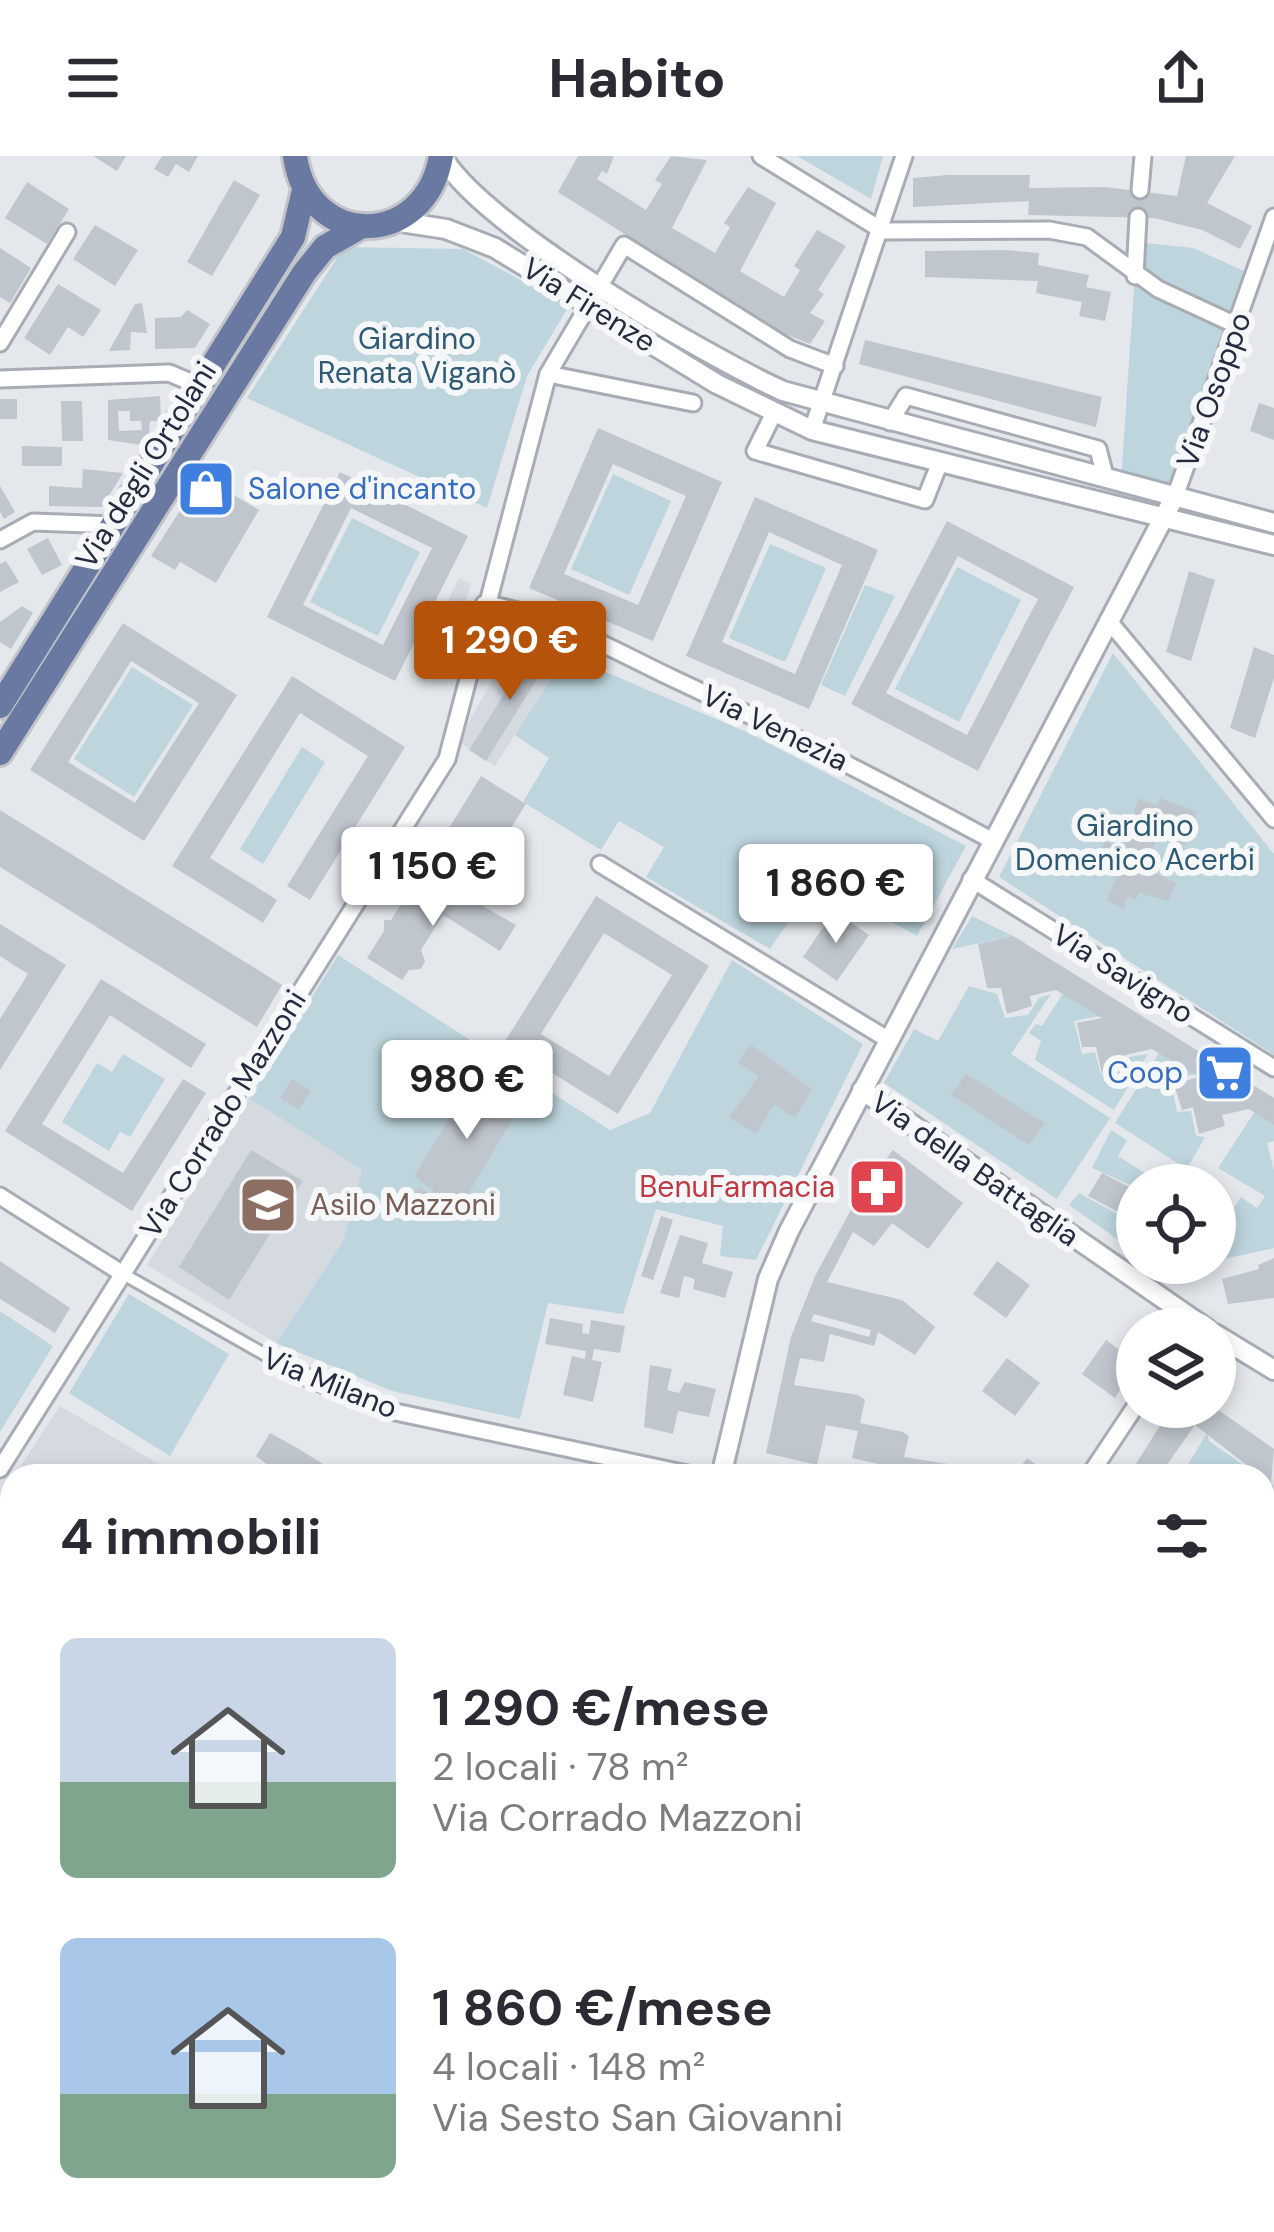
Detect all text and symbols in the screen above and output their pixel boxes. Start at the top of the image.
text: Habito [548,43,726,114]
icon: menu [60,45,126,111]
icon: share [1148,45,1214,111]
street label: Via Firenze [515,248,663,361]
street label: Via Osoppo [1167,307,1260,473]
park label: Giardino Renata Viganò [318,319,516,392]
street label: Via degli Ortolani [66,354,225,575]
shop icon: Salone d'incanto [175,458,237,520]
place label: Salone d'incanto [248,469,476,508]
pin: 1 290 € [399,601,621,703]
text: 1 290 € [441,614,579,665]
street label: Via Venezia [696,675,855,780]
park label: Giardino Domenico Acerbi [1015,806,1255,879]
pin: 1 150 € [322,827,544,929]
text: 1 150 € [368,840,498,891]
pin: 1 860 € [725,844,947,946]
text: 1 860 € [766,857,906,908]
street label: Via Savigno [1045,915,1201,1032]
street label: Via Corrado Mazzoni [130,982,315,1245]
pin: 980 € [383,1040,551,1142]
supermarket icon: Coop [1194,1042,1256,1104]
text: 980 € [409,1053,525,1104]
place label: Coop [1107,1053,1183,1092]
street label: Via della Battaglia [863,1082,1087,1255]
pharmacy icon: BenuFarmacia [846,1156,908,1218]
map controls [1116,1164,1236,1428]
button: locate [1116,1164,1236,1284]
place label: BenuFarmacia [639,1167,835,1206]
school or university icon: Asilo Mazzoni [237,1174,299,1236]
place label: Asilo Mazzoni [310,1185,496,1224]
button: layers [1116,1308,1236,1428]
street label: Via Milano [257,1338,403,1427]
text: 4 immobili [60,1503,321,1570]
icon: filters [1149,1503,1215,1569]
text: 1 290 €/mese [432,1674,770,1741]
icon: home [156,1686,300,1830]
text: 2 locali · 78 m² [432,1741,689,1792]
text: Via Corrado Mazzoni [432,1792,803,1843]
text: 1 860 €/mese [432,1974,773,2041]
icon: home [156,1986,300,2130]
text: 4 locali · 148 m² [432,2041,705,2092]
text: Via Sesto San Giovanni [432,2092,843,2143]

